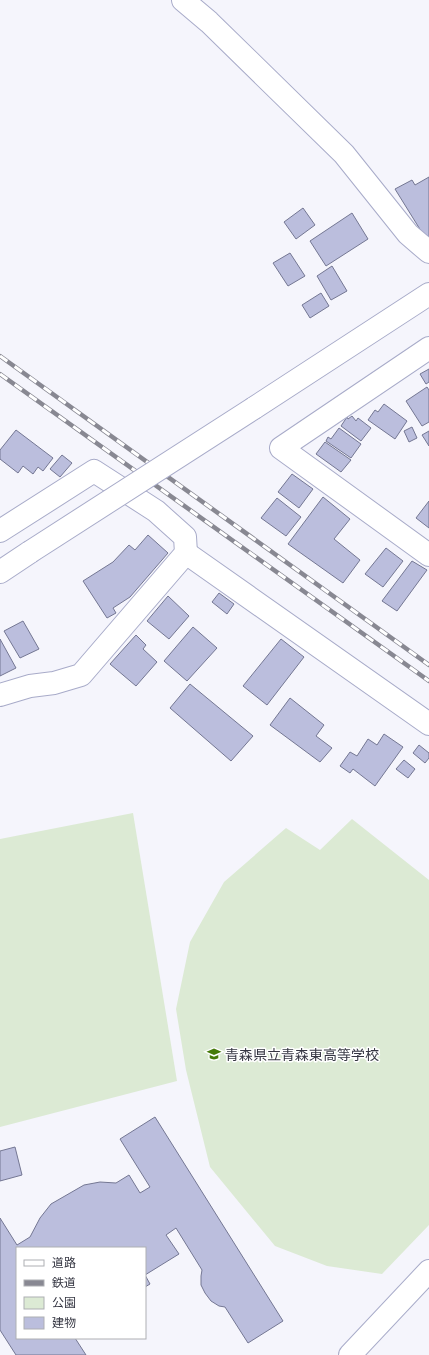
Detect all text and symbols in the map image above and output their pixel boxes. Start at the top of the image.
place label: 青森県立青森東高等学校 [225,1045,379,1064]
school or university icon: 青森県立青森東高等学校 [206,1046,222,1062]
legend [16,1247,146,1339]
text: 道路 [52,1255,76,1270]
text: 鉄道 [52,1275,76,1290]
text: 公園 [52,1295,76,1310]
text: 建物 [52,1315,76,1330]

